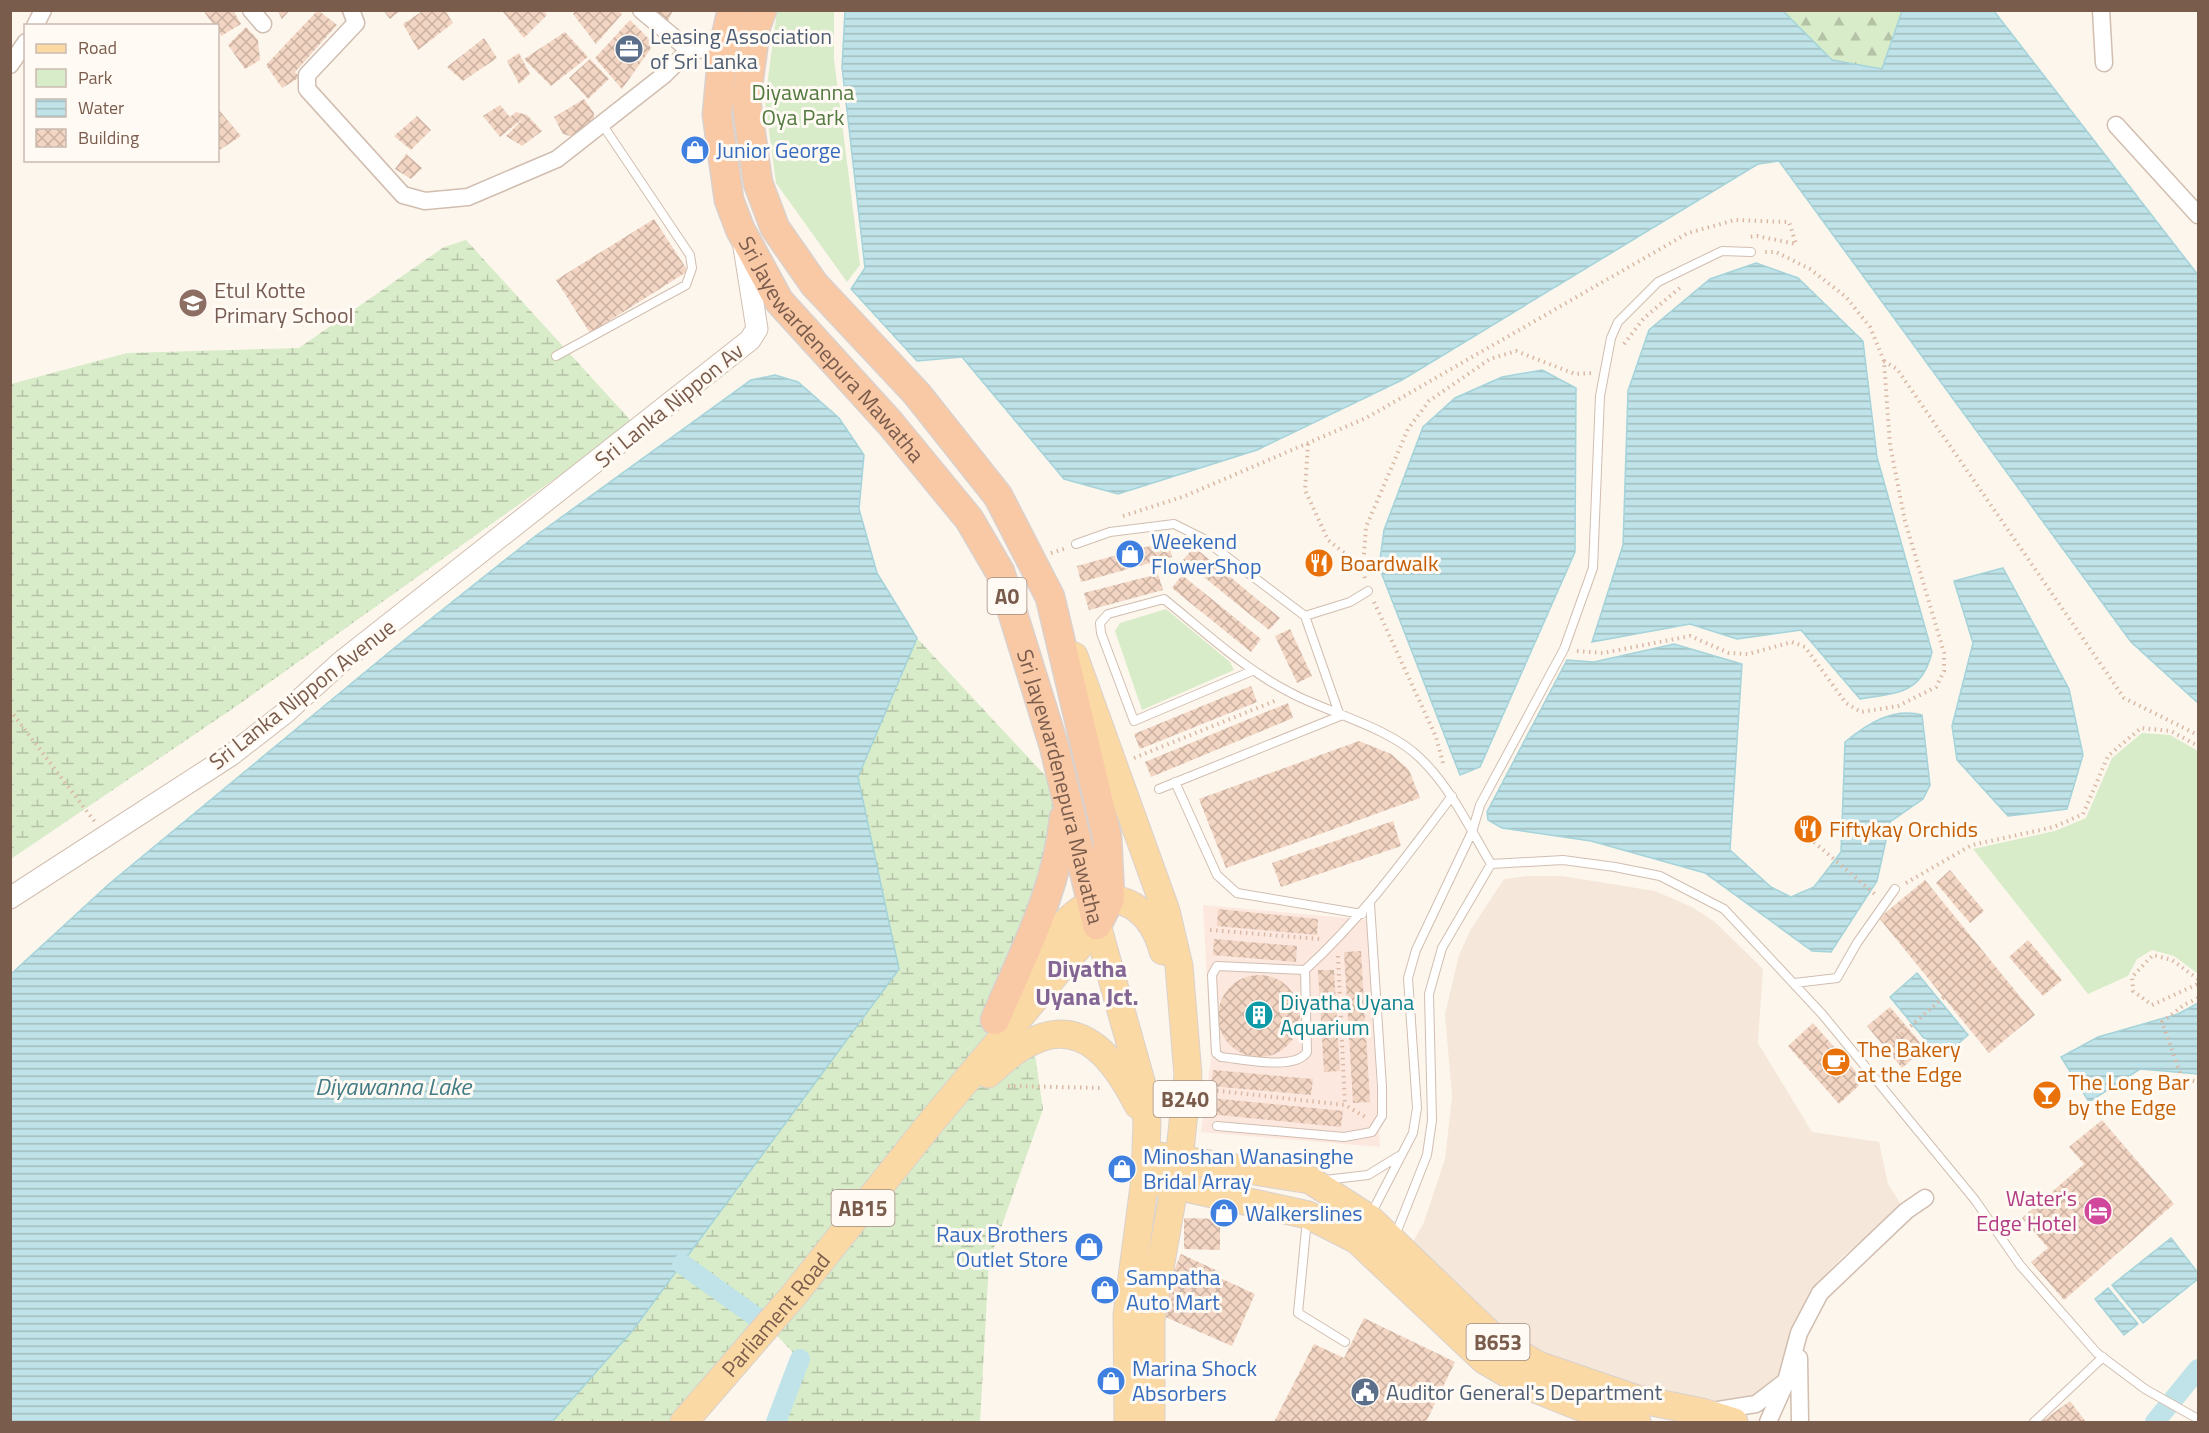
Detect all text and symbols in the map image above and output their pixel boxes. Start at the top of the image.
place label: Leasing Association of Sri Lanka [650,19,832,78]
legend [24,24,219,162]
office icon: Leasing Association of Sri Lanka [613,33,645,65]
text: Road [78,34,117,61]
text: Park [78,64,113,91]
park label: Diyawanna Oya Park [752,75,854,134]
text: Water [78,94,124,121]
text: Building [78,124,139,151]
place label: Junior George [716,133,841,167]
shop icon: Junior George [679,134,711,166]
street label: Sri Jayewardenepura Mawatha [730,230,933,470]
place label: Etul Kotte Primary School [214,273,354,332]
school or university icon: Etul Kotte Primary School [177,287,209,319]
street label: Sri Lanka Nippon Av [587,334,751,476]
place label: Weekend FlowerShop [1151,524,1261,583]
shop icon: Weekend FlowerShop [1114,538,1146,570]
place label: Boardwalk [1340,546,1439,580]
restaurant icon: Boardwalk [1303,547,1335,579]
road number: A0 [988,578,1026,614]
street label: Sri Lanka Nippon Avenue [201,610,403,778]
street label: Sri Jayewardenepura Mawatha [1008,645,1113,928]
place label: Fiftykay Orchids [1829,812,1978,846]
restaurant icon: Fiftykay Orchids [1792,813,1824,845]
district label: Diyatha Uyana Jct. [1035,950,1139,1014]
place label: Diyatha Uyana Aquarium [1280,985,1414,1044]
building icon: Diyatha Uyana Aquarium [1243,999,1275,1031]
place label: The Bakery at the Edge [1857,1032,1962,1091]
cafe icon: The Bakery at the Edge [1820,1046,1852,1078]
place label: The Long Bar by the Edge [2068,1065,2190,1124]
water label: Diyawanna Lake [315,1068,473,1104]
bar icon: The Long Bar by the Edge [2031,1079,2063,1111]
road number: B240 [1154,1081,1216,1117]
place label: Minoshan Wanasinghe Bridal Array [1143,1139,1354,1198]
shop icon: Minoshan Wanasinghe Bridal Array [1106,1153,1138,1185]
place label: Water's Edge Hotel [1976,1181,2077,1240]
road number: AB15 [832,1190,894,1226]
hotel icon: Water's Edge Hotel [2082,1195,2114,1227]
place label: Walkerslines [1245,1196,1363,1230]
shop icon: Walkerslines [1208,1197,1240,1229]
place label: Raux Brothers Outlet Store [936,1217,1068,1276]
shop icon: Raux Brothers Outlet Store [1073,1231,1105,1263]
street label: Parliament Road [713,1245,838,1385]
place label: Sampatha Auto Mart [1126,1260,1221,1319]
shop icon: Sampatha Auto Mart [1089,1274,1121,1306]
road number: B653 [1466,1324,1530,1360]
place label: Marina Shock Absorbers [1132,1351,1258,1410]
shop icon: Marina Shock Absorbers [1095,1365,1127,1397]
place label: Auditor General's Department [1386,1375,1662,1409]
public building icon: Auditor General's Department [1349,1376,1381,1408]

